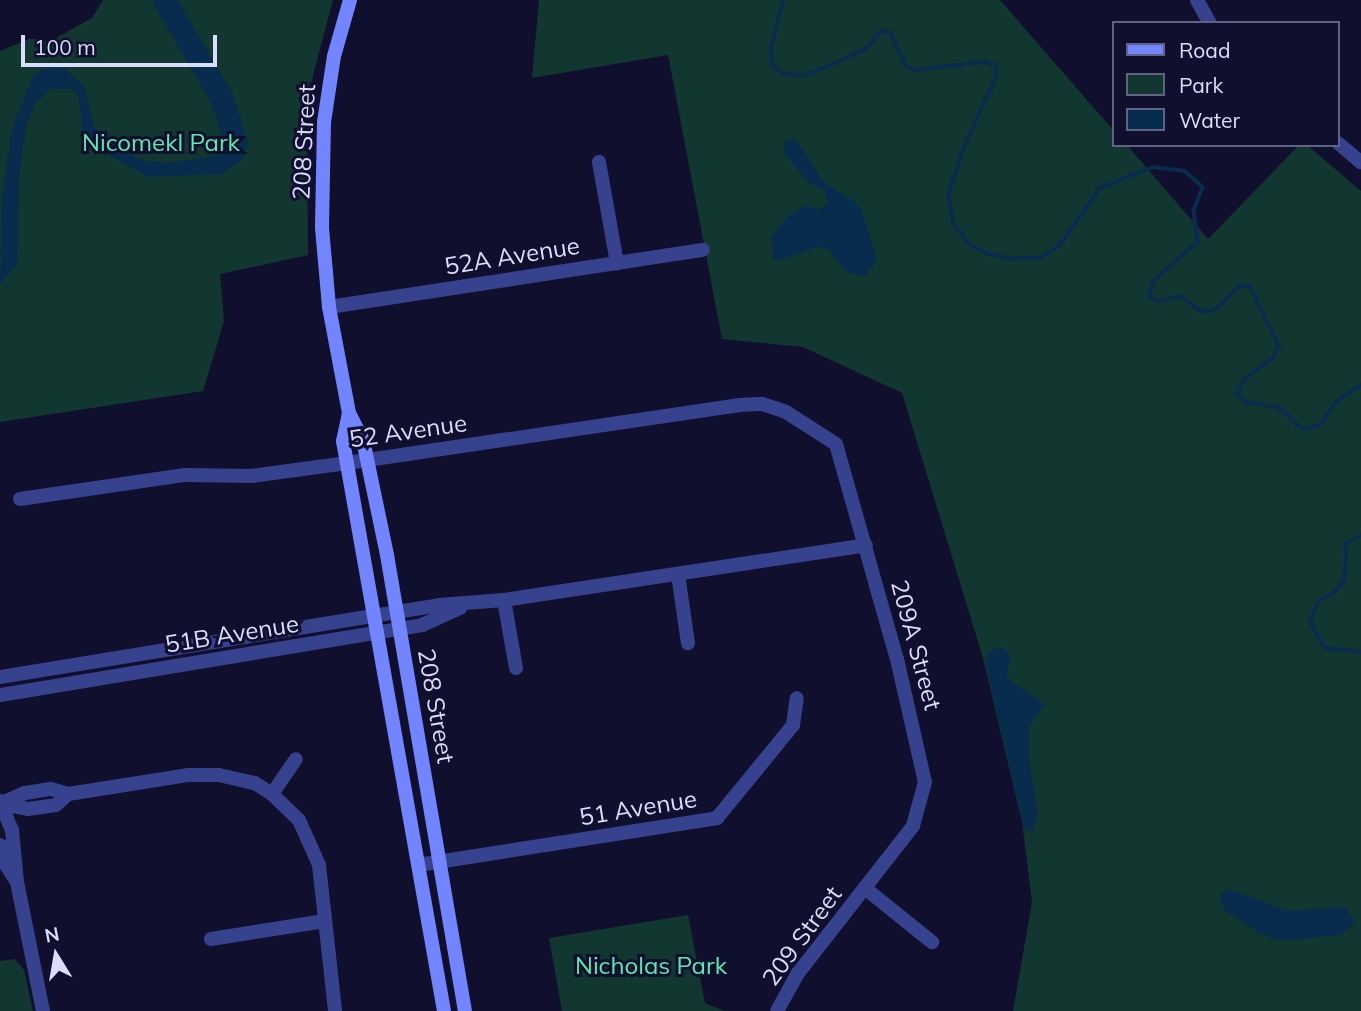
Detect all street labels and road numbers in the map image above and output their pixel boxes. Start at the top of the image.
street label: 208 Street [287,83,321,201]
street label: 52A Avenue [442,231,582,281]
street label: 52 Avenue [347,408,469,454]
street label: 209A Street [885,577,947,713]
street label: 51B Avenue [163,609,301,659]
street label: 208 Street [412,646,460,766]
street label: 51 Avenue [577,784,699,832]
street label: 209 Street [756,881,848,991]

